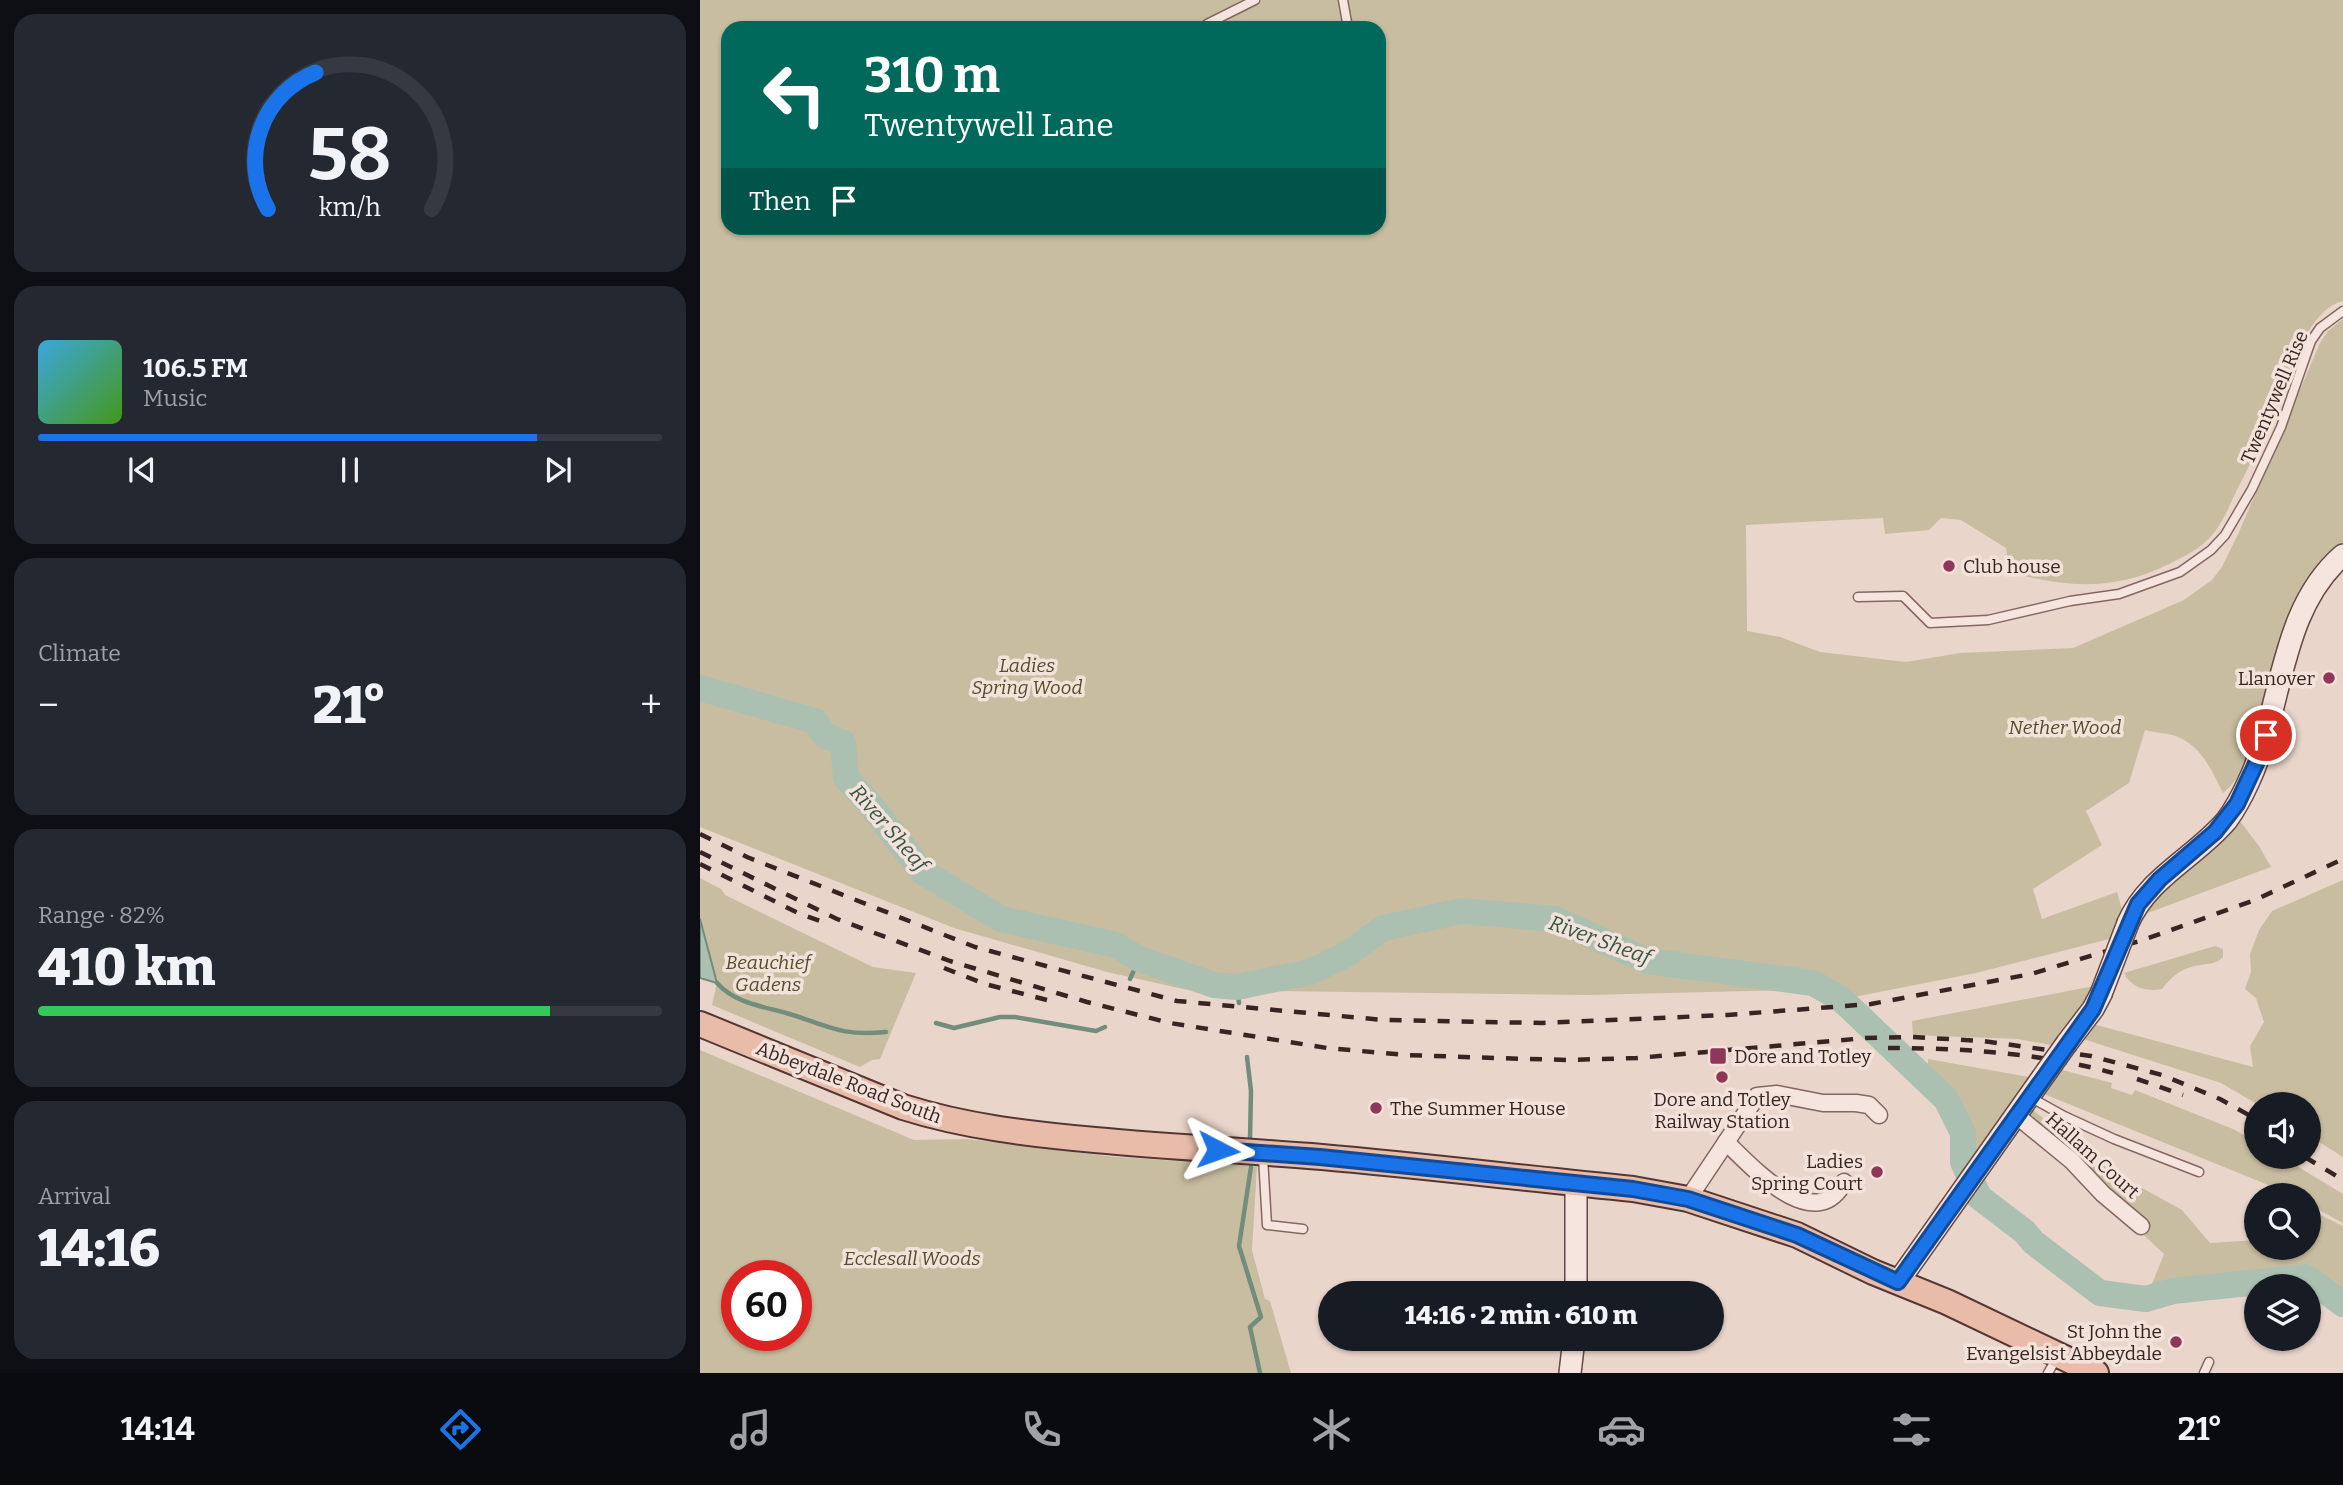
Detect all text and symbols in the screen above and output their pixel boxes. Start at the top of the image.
text: 310 m [864,46,1000,105]
icon: left [749,49,840,140]
text: Twentywell Lane [864,106,1114,144]
text: 58 [308,111,392,198]
icon: arrive [825,182,863,220]
text: Then [749,186,811,217]
text: km/h [319,193,381,223]
street label: Twentywell Rise [2236,327,2313,467]
text: 106.5 FM [143,353,248,384]
text: Music [143,384,207,412]
icon: previous [123,451,161,489]
icon: pause [331,451,369,489]
icon: next [539,451,577,489]
place label: Club house [1963,555,2061,578]
marker: Club house [1941,558,1957,574]
text: Climate [38,639,121,667]
park label: Ladies Spring Wood [971,654,1083,699]
place label: Llanover [2238,667,2316,690]
marker: Llanover [2321,670,2337,686]
text: 21° [313,674,386,737]
text: − [38,682,59,728]
text: + [640,682,662,728]
pin [2236,705,2296,765]
park label: Nether Wood [2009,716,2121,739]
icon: arrive [2247,716,2285,754]
water label: River Sheaf [844,779,936,879]
text: Range · 82% [38,901,165,929]
water label: River Sheaf [1546,910,1657,972]
text: 410 km [38,936,216,999]
park label: Beauchief Gadens [726,951,813,996]
street label: Abbeydale Road South [753,1036,945,1129]
place label: Dore and Totley [1734,1045,1872,1068]
marker: Dore and Totley [1708,1046,1728,1066]
marker: Dore and Totley Railway Station [1714,1069,1730,1085]
place label: Dore and Totley Railway Station [1653,1088,1792,1133]
map controls [2244,1092,2321,1351]
button: sound [2244,1092,2321,1169]
place label: The Summer House [1390,1097,1566,1120]
marker: The Summer House [1368,1100,1384,1116]
street label: Hallam Court [2041,1107,2144,1203]
position arrow [1181,1113,1255,1187]
place label: Ladies Spring Court [1751,1150,1863,1195]
marker: Ladies Spring Court [1869,1164,1885,1180]
text: Arrival [38,1182,111,1210]
button: search [2244,1183,2321,1260]
text: 14:16 [38,1217,160,1280]
park label: Ecclesall Woods [844,1247,980,1270]
speed limit sign: 60 [721,1260,812,1351]
button: layers [2244,1274,2321,1351]
text: 14:16 · 2 min · 610 m [1404,1300,1638,1331]
place label: St John the Evangelsist Abbeydale [1966,1320,2162,1365]
marker: St John the Evangelsist Abbeydale [2168,1334,2184,1350]
icon: directions [436,1405,485,1454]
icon: music [726,1405,775,1454]
icon: phone [1017,1405,1066,1454]
icon: climate [1307,1405,1356,1454]
icon: car [1597,1405,1646,1454]
icon: filters [1887,1405,1936,1454]
text: 14:14 [121,1410,195,1448]
text: 21° [2178,1410,2222,1448]

